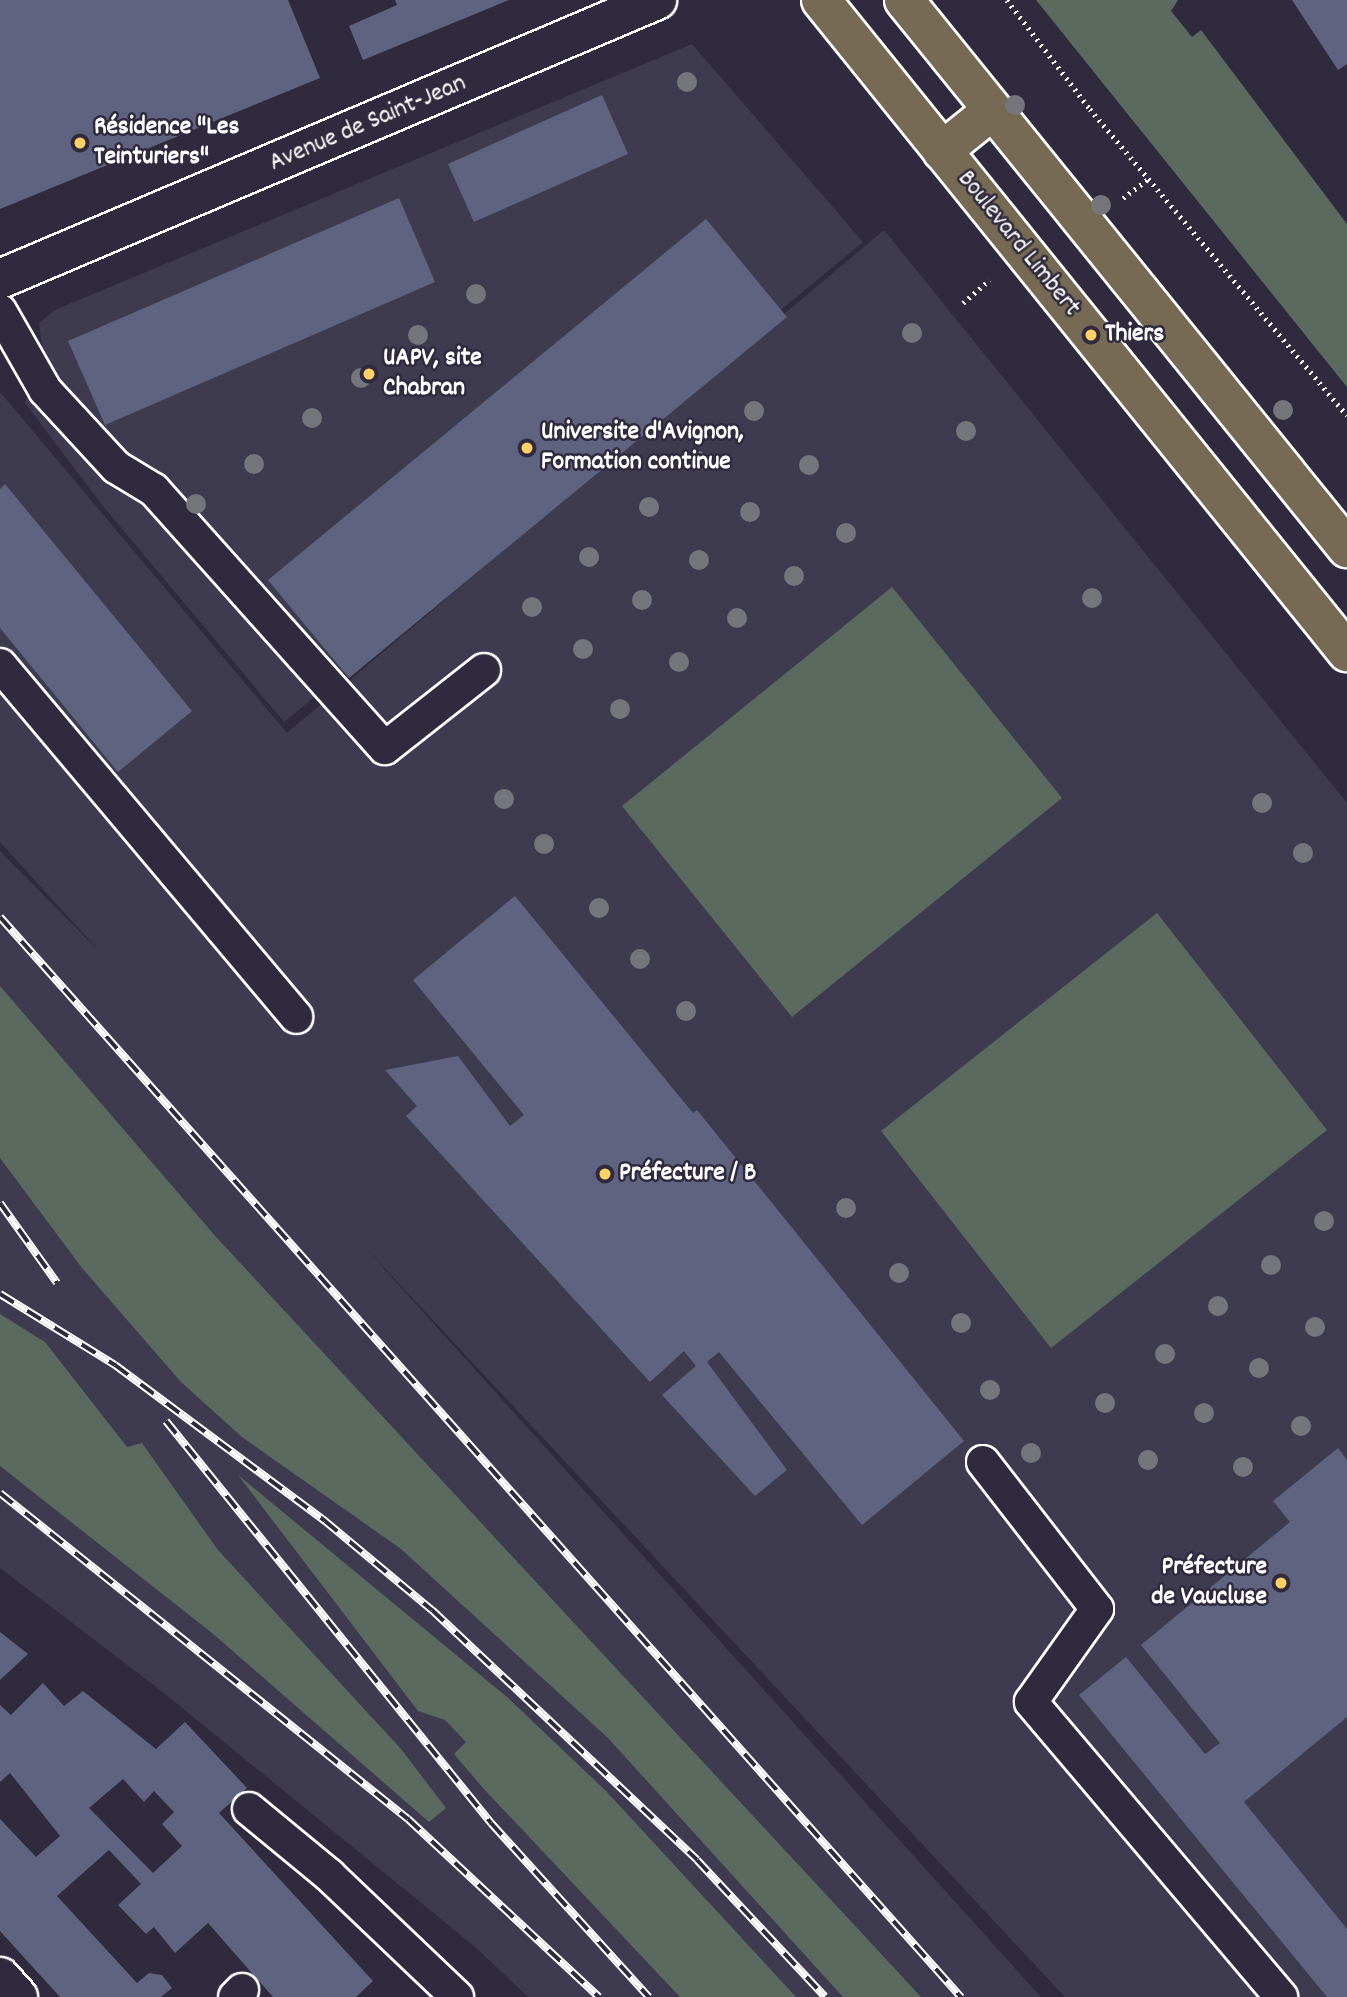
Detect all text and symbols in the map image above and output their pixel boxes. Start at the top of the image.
street label: Avenue de Saint-Jean [265,68,471,180]
place label: Résidence "Les Teinturiers" [94,112,239,174]
marker: Résidence "Les Teinturiers" [72,135,88,151]
street label: Boulevard Limbert [950,165,1086,323]
place label: Thiers [1105,319,1164,351]
marker: Thiers [1083,327,1099,343]
place label: UAPV, site Chabran [383,343,482,404]
marker: UAPV, site Chabran [361,366,377,382]
place label: Universite d'Avignon, Formation continue [541,417,744,478]
marker: Universite d'Avignon, Formation continue [519,440,535,456]
place label: Préfecture / B [619,1158,756,1190]
marker: Préfecture / B [597,1166,613,1182]
place label: Préfecture de Vaucluse [1151,1552,1267,1614]
marker: Préfecture de Vaucluse [1273,1575,1289,1591]

